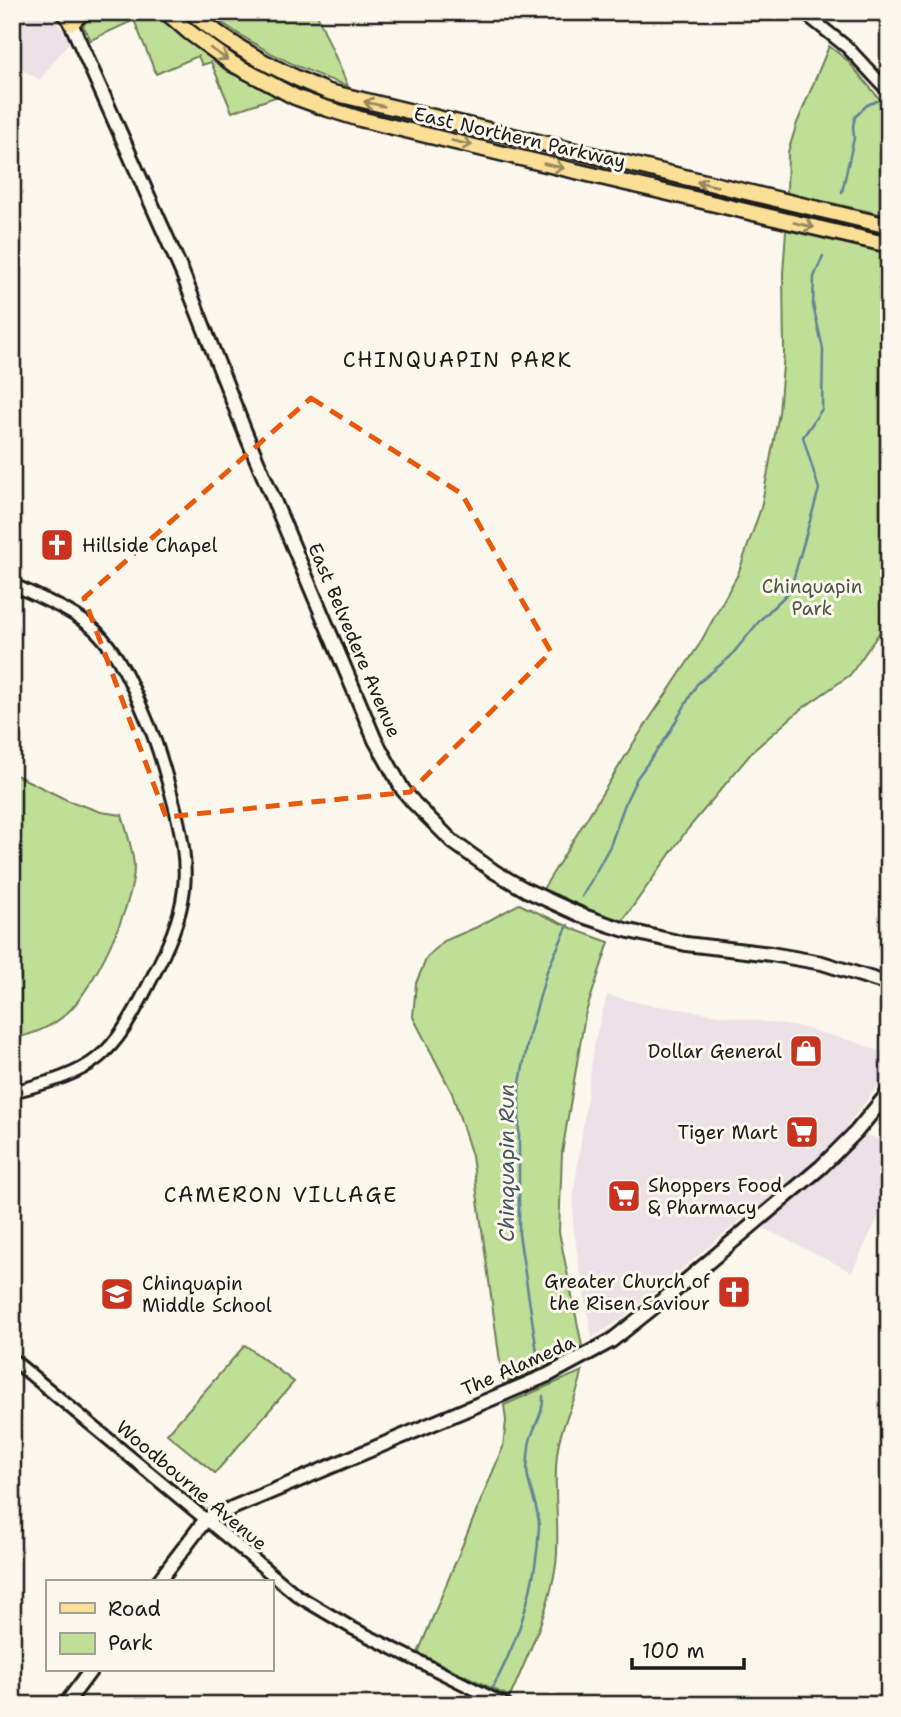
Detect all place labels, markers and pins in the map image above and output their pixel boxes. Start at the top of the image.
church icon: Hillside Chapel [38,526,76,564]
place label: Hillside Chapel [82,533,218,558]
shop icon: Dollar General [787,1032,825,1070]
place label: Dollar General [648,1039,782,1064]
supermarket icon: Tiger Mart [783,1113,821,1151]
place label: Tiger Mart [678,1120,778,1145]
place label: Shoppers Food & Pharmacy [648,1173,782,1220]
supermarket icon: Shoppers Food & Pharmacy [605,1177,643,1215]
place label: Greater Church of the Risen Saviour [544,1269,711,1316]
place label: Chinquapin Middle School [142,1271,272,1318]
church icon: Greater Church of the Risen Saviour [715,1273,753,1311]
school or university icon: Chinquapin Middle School [98,1275,136,1313]

